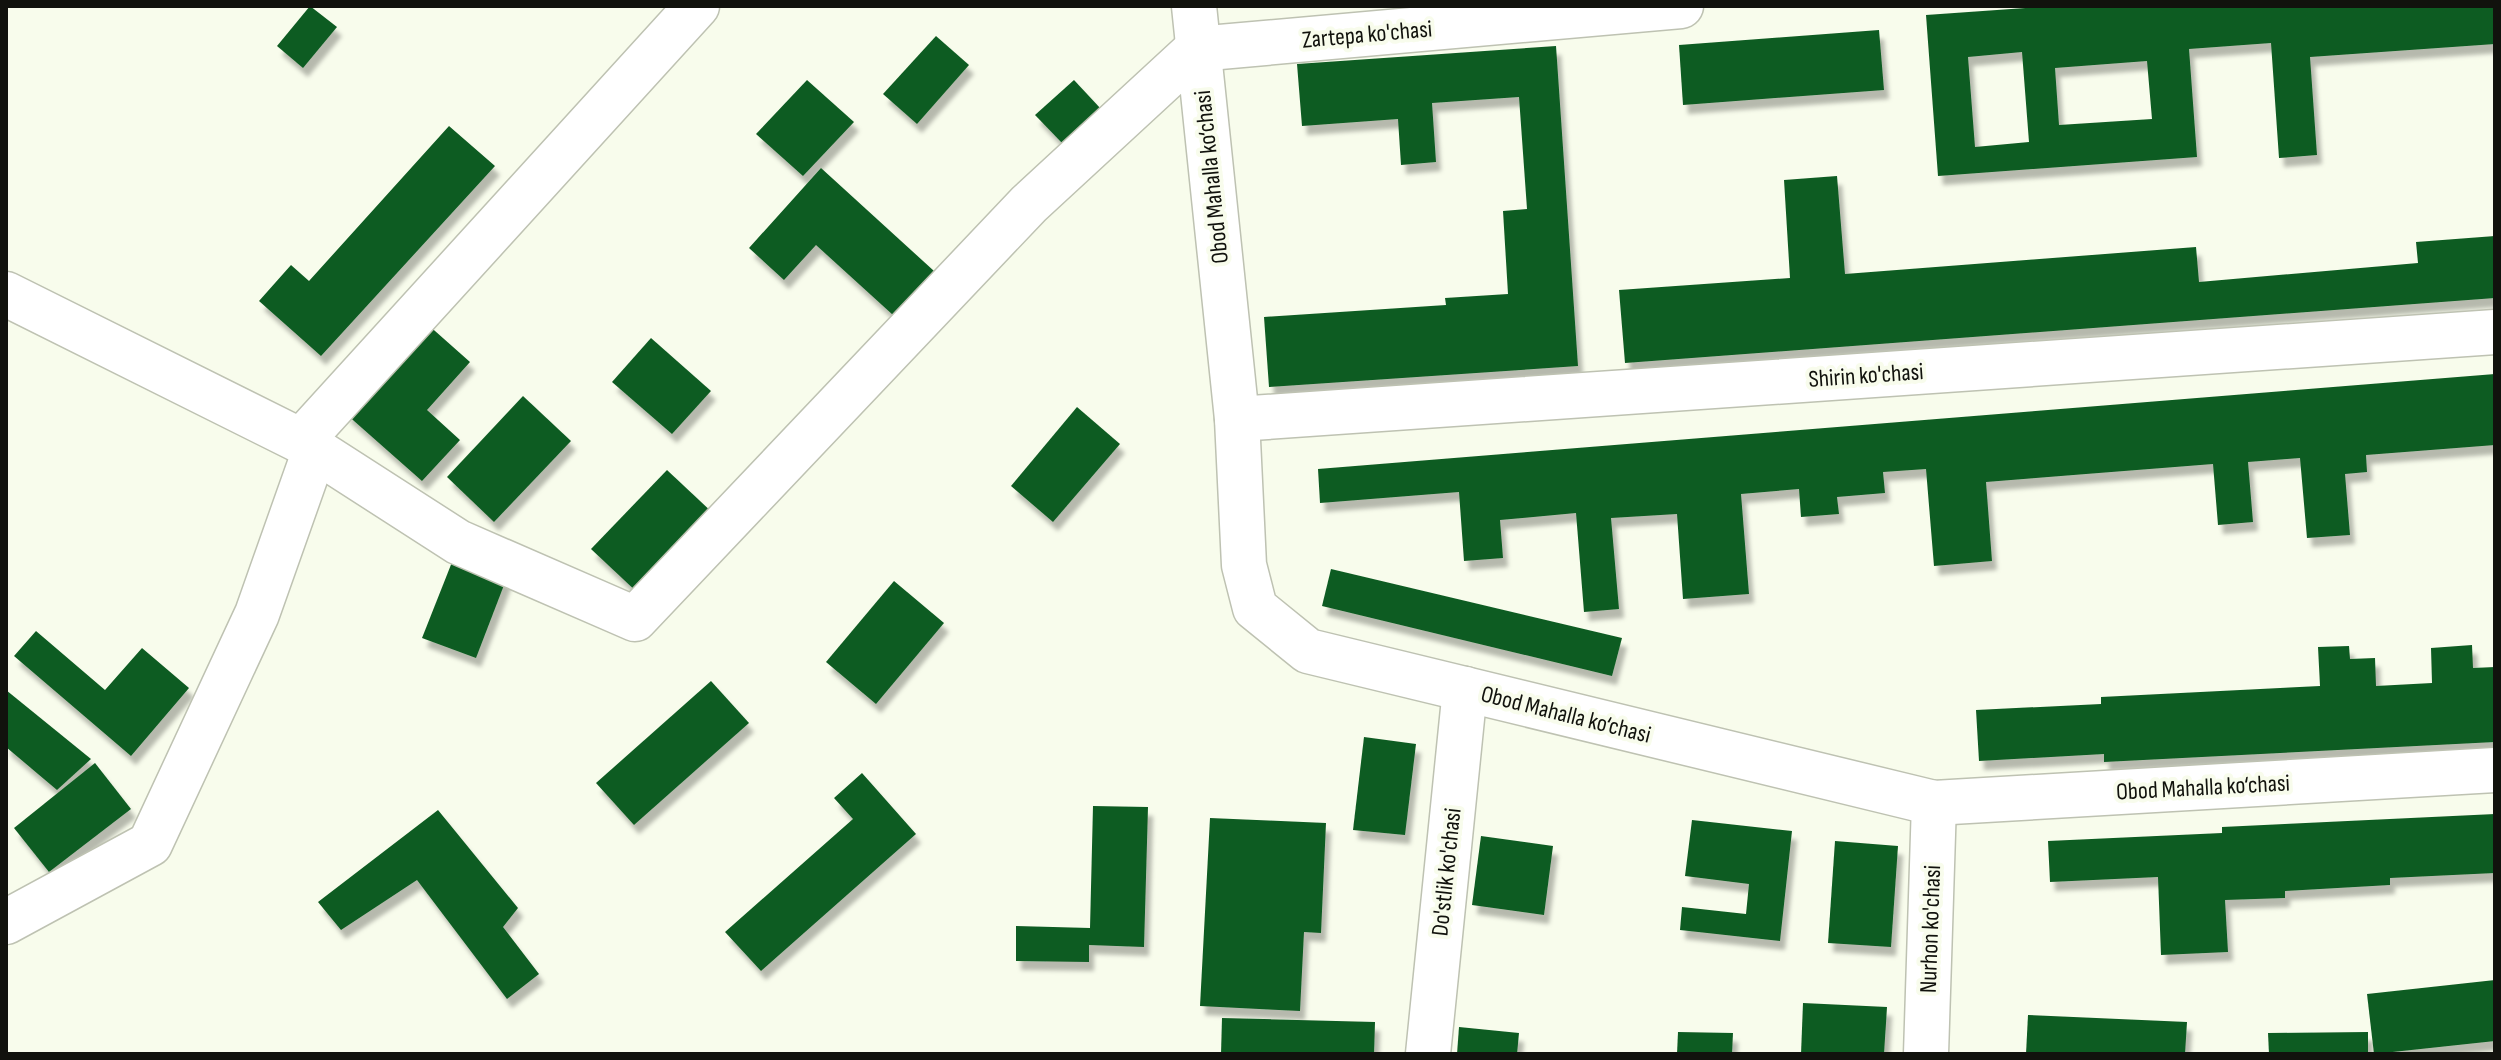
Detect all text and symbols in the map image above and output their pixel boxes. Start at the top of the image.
street label: Zartepa ko'chasi [1301,14,1433,55]
street label: Obod Mahalla ko‘chasi [1188,89,1235,265]
street label: Shirin ko'chasi [1808,357,1924,394]
street label: Obod Mahalla ko‘chasi [1478,679,1654,750]
street label: Obod Mahalla ko‘chasi [2115,768,2291,807]
street label: Do'stlik ko'chasi [1425,807,1468,938]
street label: Nurhon ko'chasi [1914,864,1947,994]

